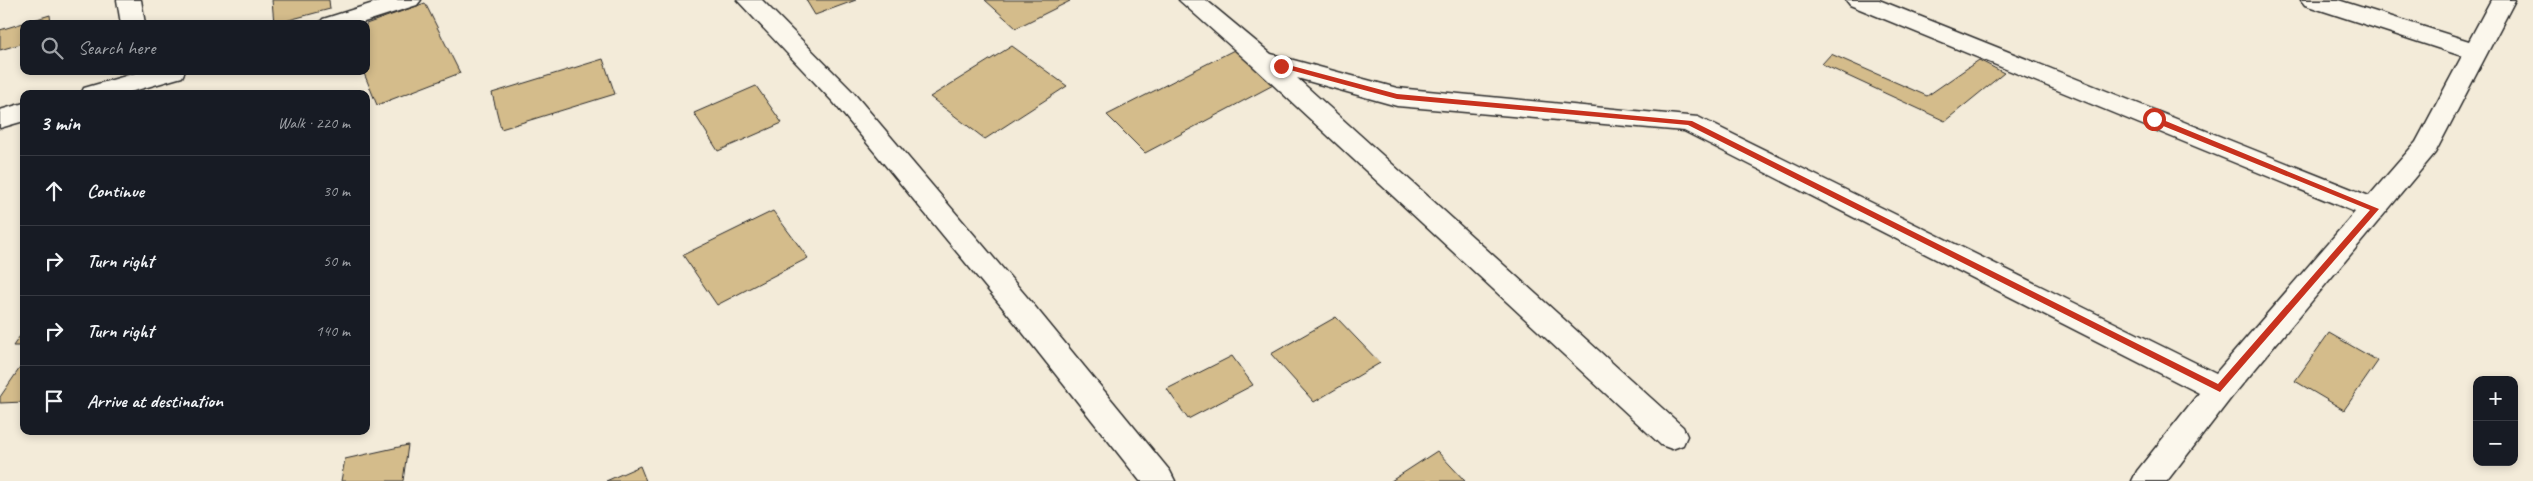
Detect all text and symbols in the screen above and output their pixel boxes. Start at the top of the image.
search box [20,20,370,75]
icon: search [38,34,66,62]
text: Search here [78,36,155,60]
route end [1270,55,1293,78]
route start [2143,108,2166,131]
text: 3 min [40,110,80,136]
text: Walk · 220 m [278,113,350,133]
icon: ahead [40,177,68,205]
text: Continue [87,179,144,203]
text: 30 m [323,181,350,201]
icon: right [40,247,68,275]
text: Turn right [87,249,154,273]
text: 50 m [323,251,350,271]
icon: right [40,317,68,345]
text: Turn right [87,319,154,343]
text: 140 m [316,321,350,341]
map controls [2473,376,2518,466]
button: + [2473,376,2518,421]
icon: arrive [40,387,68,415]
text: Arrive at destination [87,389,223,413]
button: − [2473,421,2518,466]

